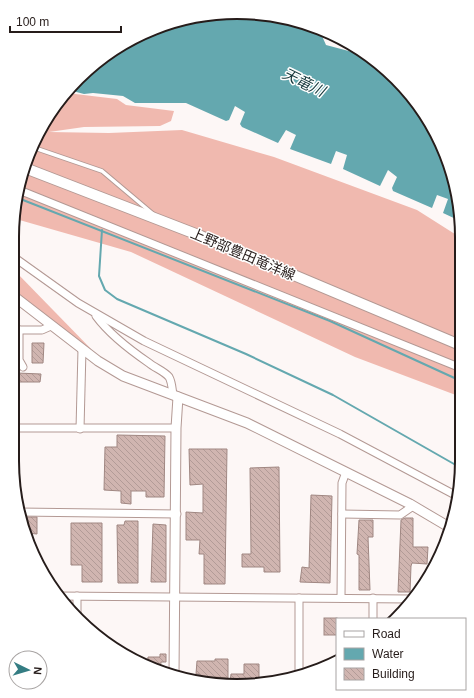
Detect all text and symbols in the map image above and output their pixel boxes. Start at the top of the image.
scale bar [10,8,121,34]
text: 100 m [16,15,49,29]
water label: 天竜川 [280,64,330,100]
street label: 上野部豊田竜洋線 [188,225,298,283]
legend [336,618,466,690]
text: Road [372,627,401,641]
text: Water [372,647,404,661]
north arrow [8,650,48,690]
text: N [32,666,44,675]
text: Building [372,667,415,681]

